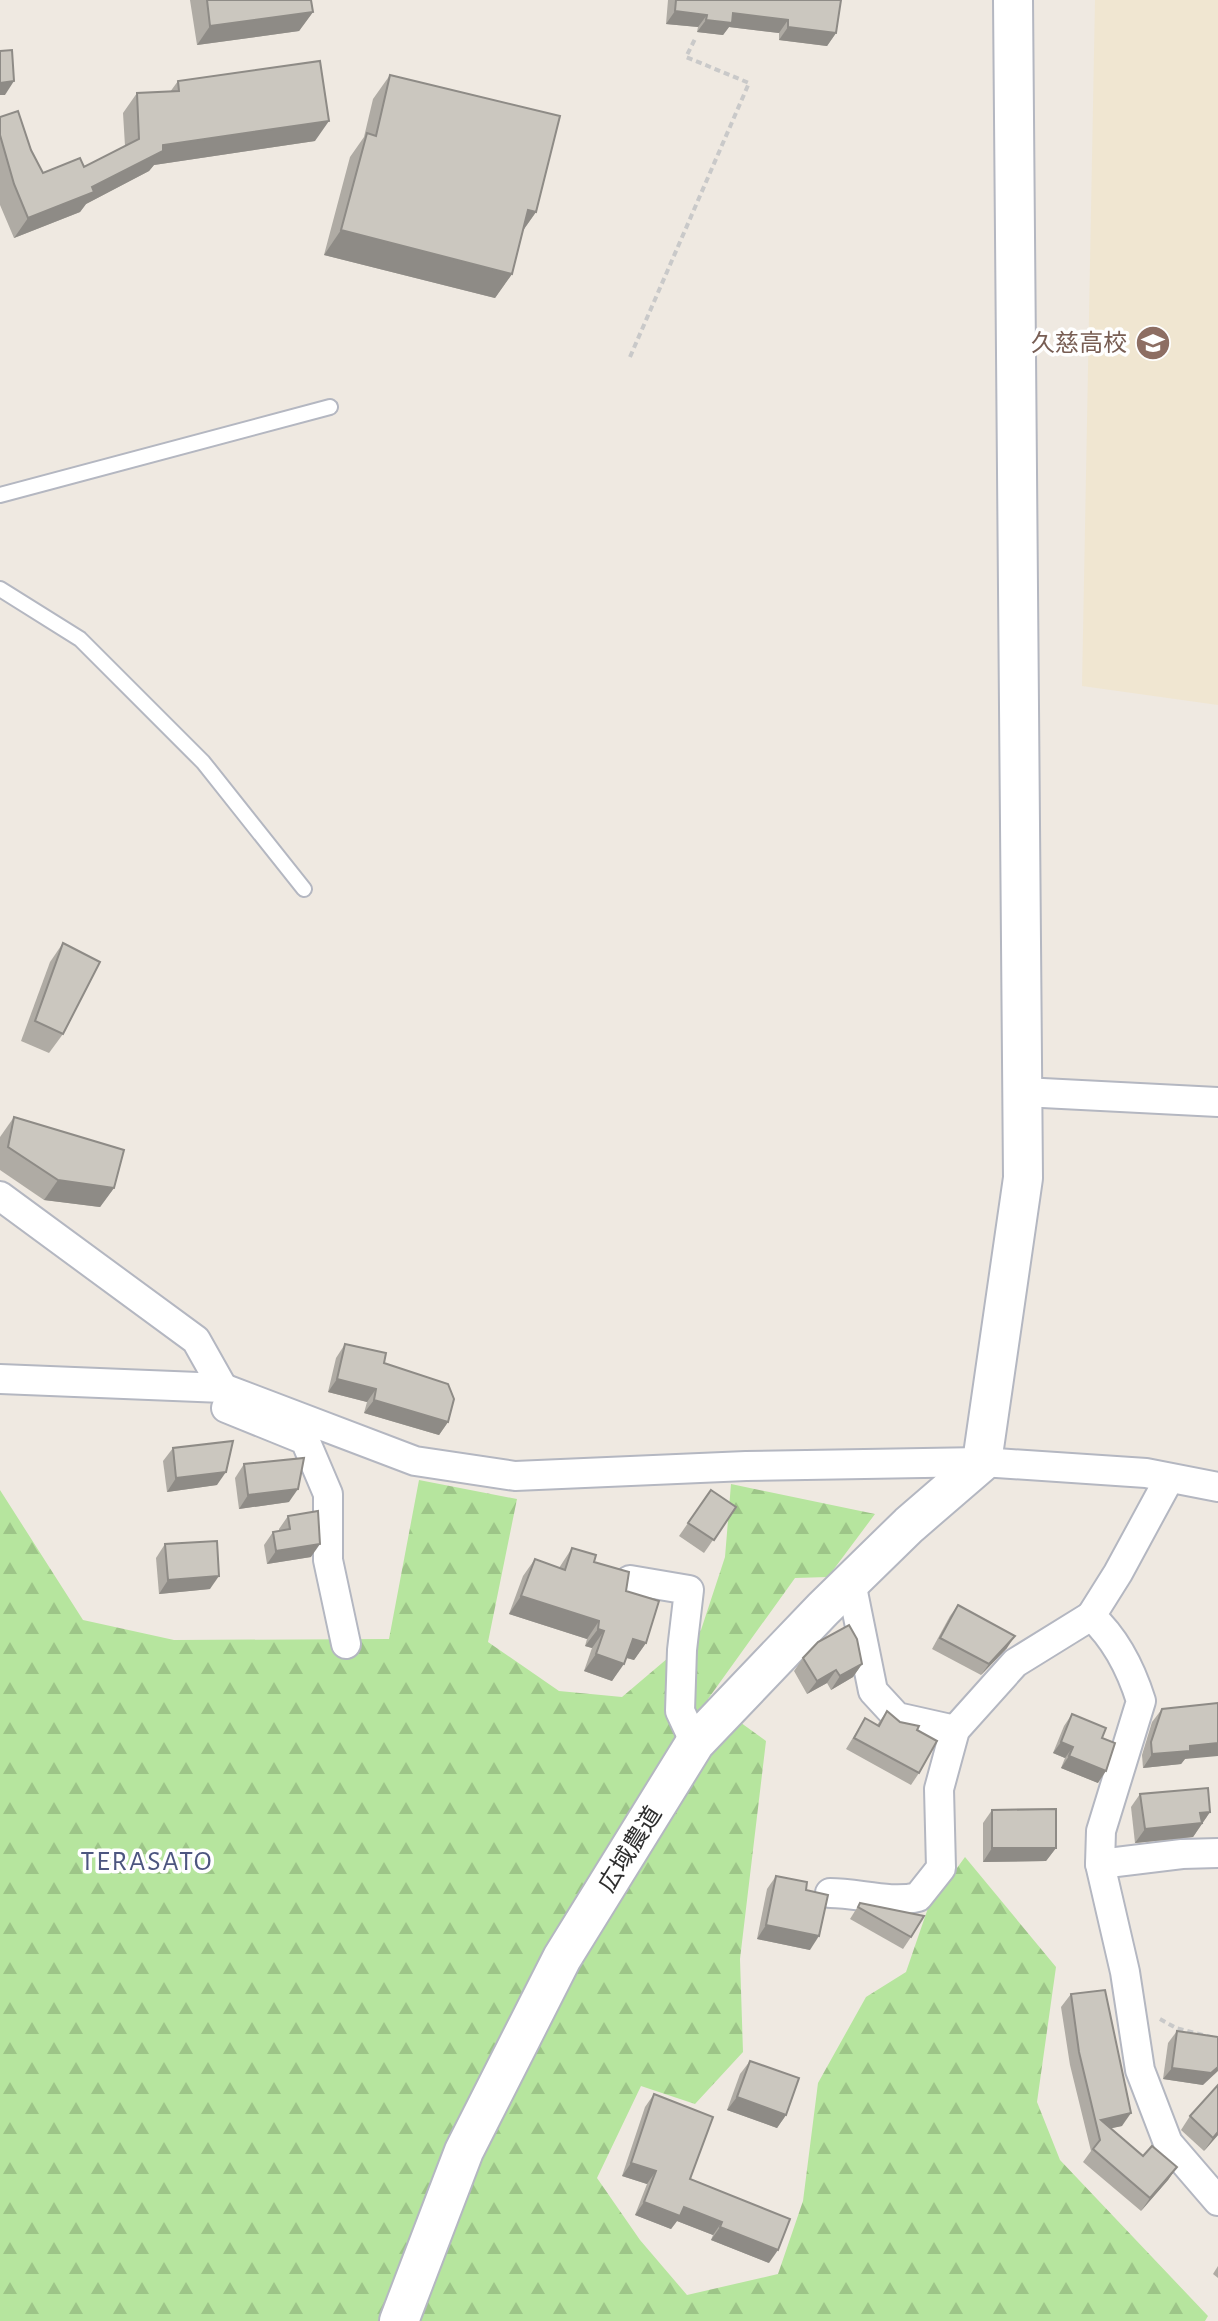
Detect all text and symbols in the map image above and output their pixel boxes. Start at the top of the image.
school or university icon: 久慈高校 [1134,324,1172,362]
place label: 久慈高校 [1031,330,1127,356]
street label: 広域農道 [594,1801,666,1897]
district label: TERASATO [80,1848,214,1876]

